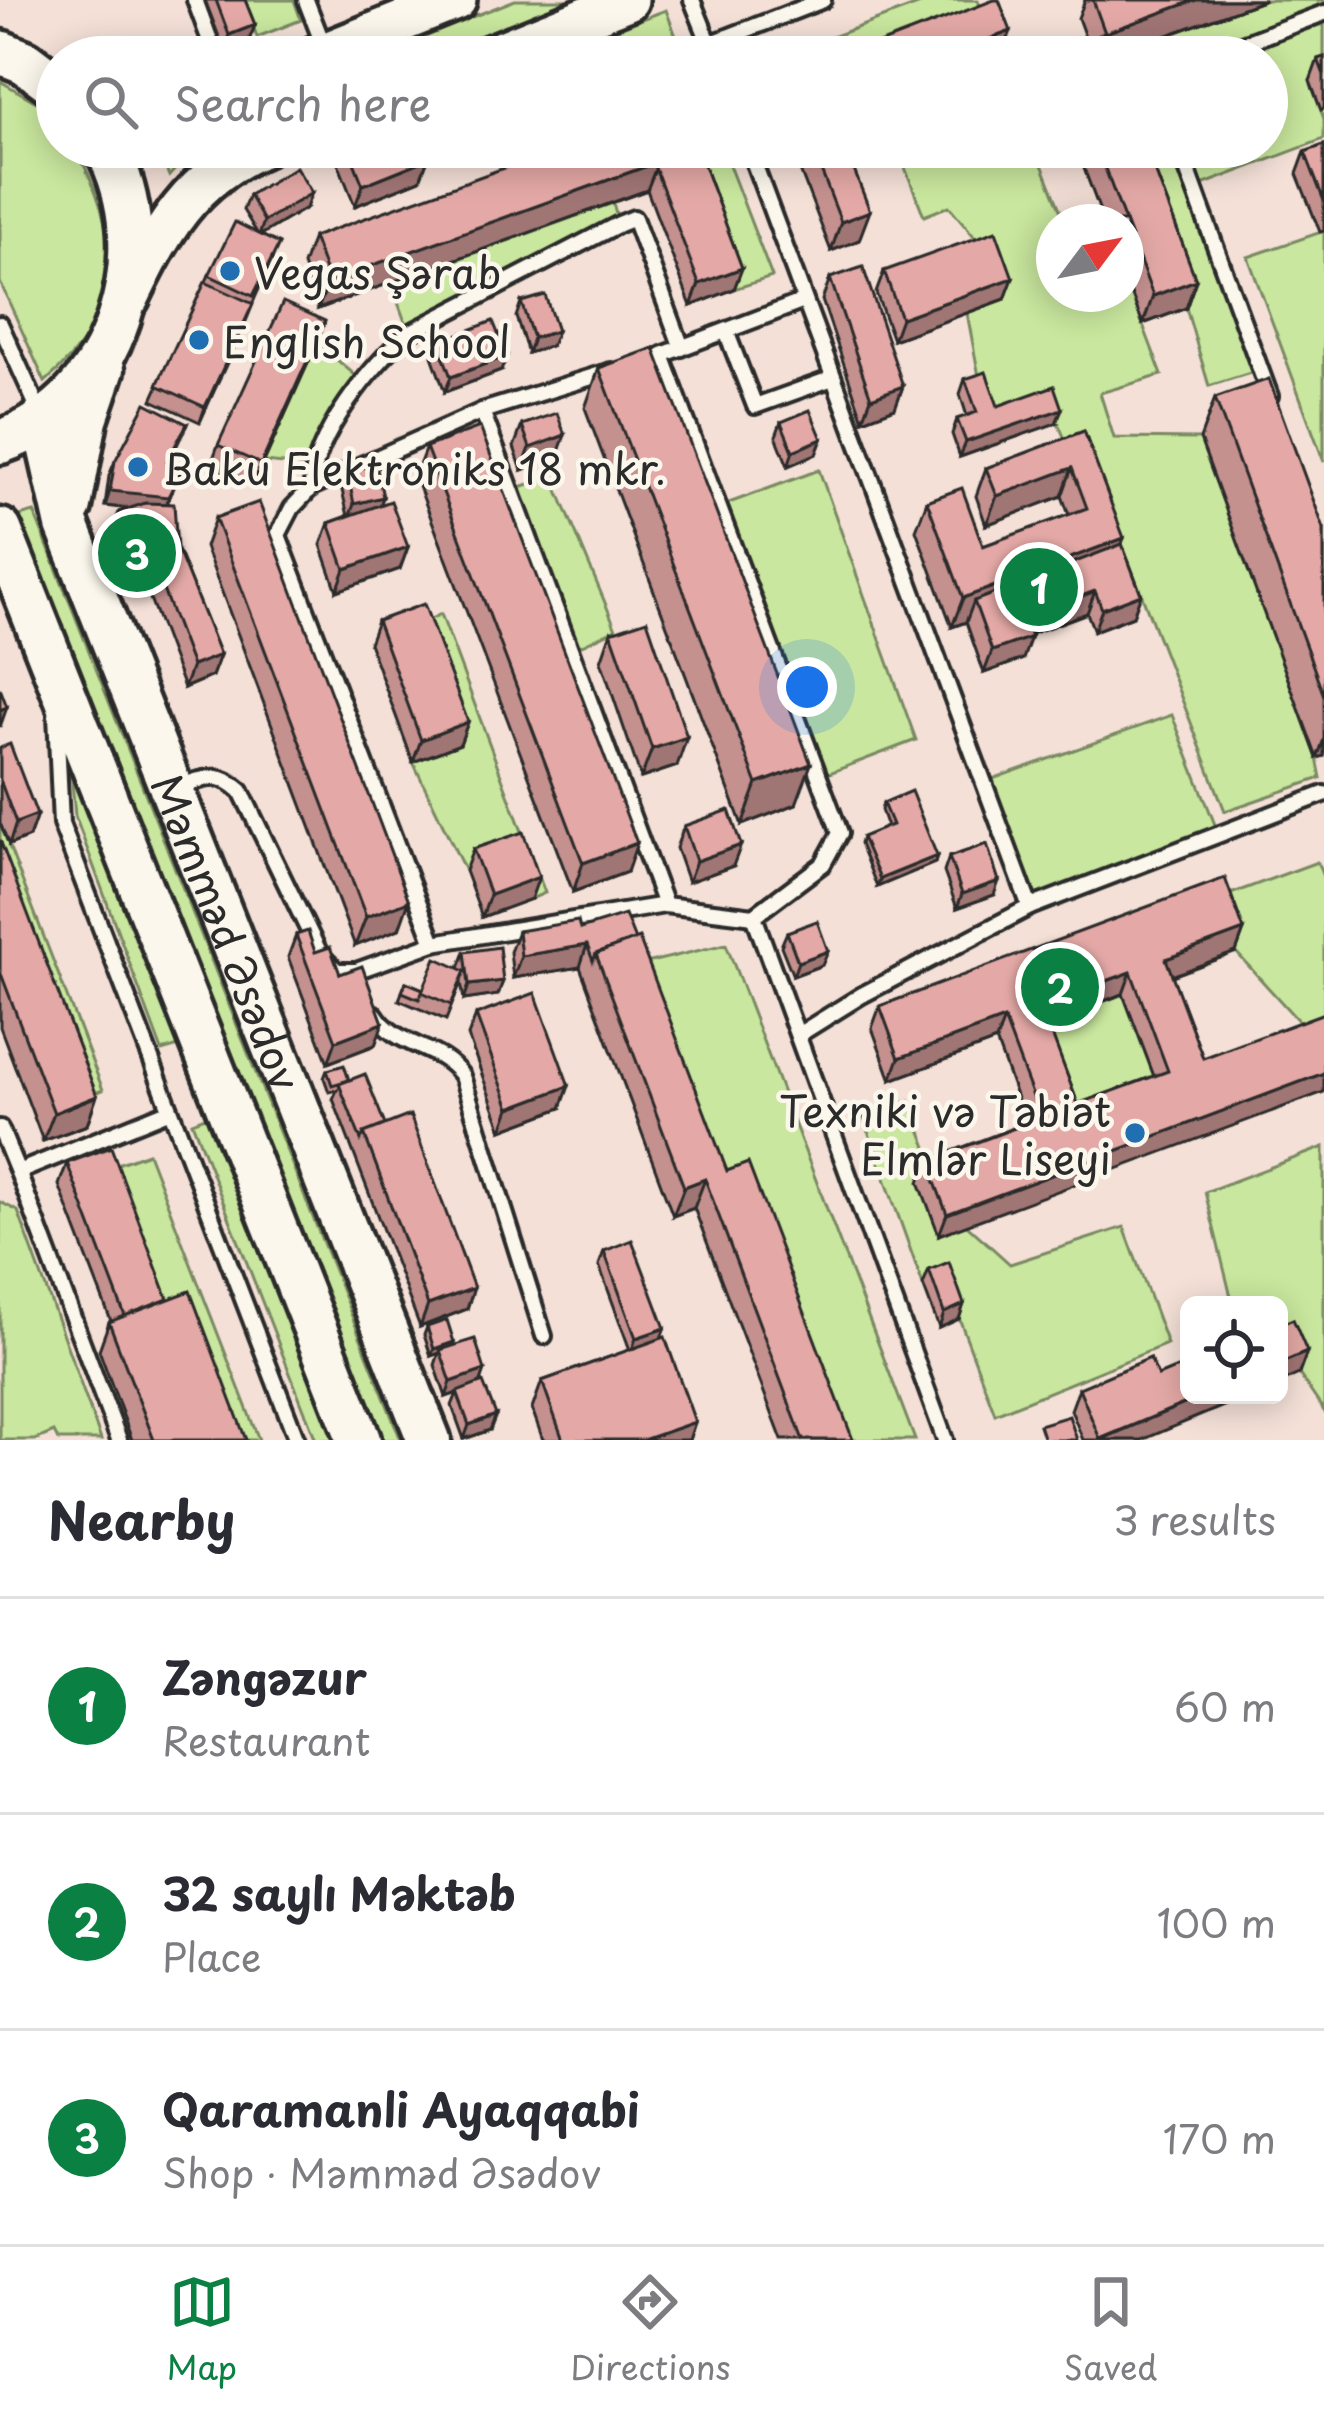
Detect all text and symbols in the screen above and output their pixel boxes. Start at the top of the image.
search box [36,36,1288,168]
text: Search here [174,68,431,136]
icon: search [78,69,144,135]
north arrow [1036,204,1144,312]
place label: Vegas Şərab [254,240,502,303]
marker: Vegas Şərab [217,258,243,284]
place label: English School [223,309,510,372]
marker: English School [186,327,212,353]
place label: Baku Elektroniks 18 mkr. [162,436,666,499]
marker: Baku Elektroniks 18 mkr. [125,454,151,480]
pin: 3 [98,508,176,598]
pin: 1 [1000,542,1078,632]
your location [777,657,837,717]
street label: Məmməd Əsədov [137,764,319,1099]
pin: 2 [1021,942,1099,1032]
place label: Texniki və Təbiət Elmlər Liseyi [779,1078,1111,1189]
marker: Texniki və Təbiət Elmlər Liseyi [1122,1120,1148,1146]
map controls [1180,1296,1288,1404]
button: locate [1180,1296,1288,1404]
text: Nearby [48,1480,235,1557]
text: 3 results [1113,1489,1276,1548]
text: Zəngəzur [162,1642,367,1710]
text: 1 [78,1676,96,1735]
text: 60 m [1174,1676,1276,1735]
text: Restaurant [162,1710,370,1769]
text: 32 saylı Məktəb [162,1858,516,1926]
text: 2 [73,1892,101,1951]
text: 100 m [1157,1892,1276,1951]
text: Place [162,1926,262,1985]
text: Qaramanli Ayaqqabi [162,2074,640,2142]
text: 3 [74,2108,100,2167]
text: 170 m [1163,2108,1276,2167]
text: Shop · Məmməd Əsədov [162,2142,601,2201]
tab: Map [167,2269,237,2391]
tab: Directions [570,2269,731,2391]
tab: Saved [1064,2269,1157,2391]

